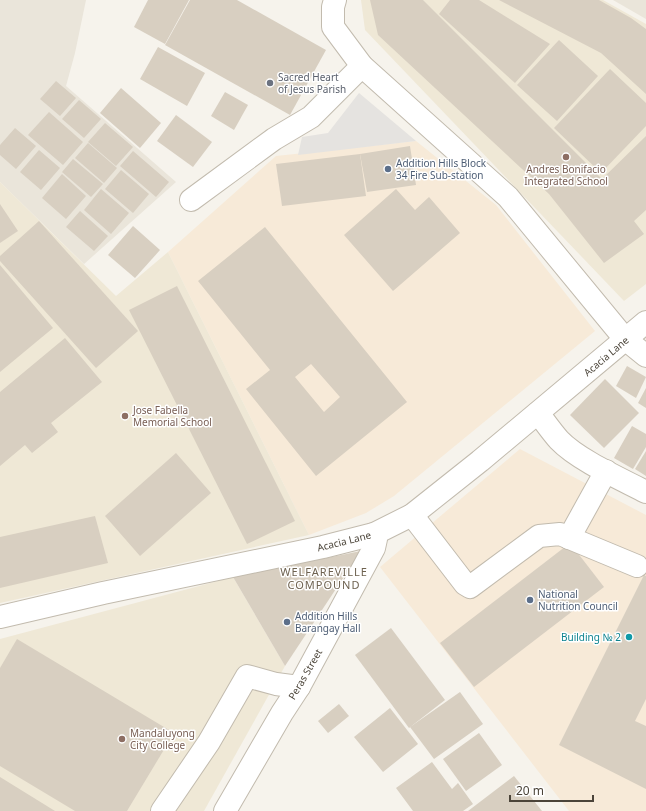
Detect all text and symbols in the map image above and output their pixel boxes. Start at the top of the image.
place label: Sacred Heart of Jesus Parish [278,70,346,96]
marker: Sacred Heart of Jesus Parish [265,78,275,88]
marker: Andres Bonifacio Integrated School [561,152,571,162]
place label: Addition Hills Block 34 Fire Sub-station [396,156,487,182]
place label: Andres Bonifacio Integrated School [524,162,608,188]
marker: Addition Hills Block 34 Fire Sub-station [383,164,393,174]
street label: Acacia Lane [580,333,632,379]
place label: Jose Fabella Memorial School [132,403,212,429]
marker: Jose Fabella Memorial School [120,411,130,421]
street label: Acacia Lane [316,527,373,554]
district label: WELFAREVILLE COMPOUND [280,564,368,592]
place label: National Nutrition Council [538,587,618,613]
marker: National Nutrition Council [525,595,535,605]
place label: Addition Hills Barangay Hall [295,609,360,635]
marker: Addition Hills Barangay Hall [282,617,292,627]
place label: Building № 2 [561,630,621,644]
marker: Building № 2 [624,632,634,642]
street label: Peras Street [285,646,325,702]
place label: Mandaluyong City College [130,726,195,752]
marker: Mandaluyong City College [117,734,127,744]
scale bar [510,777,593,803]
text: 20 m [516,782,544,799]

